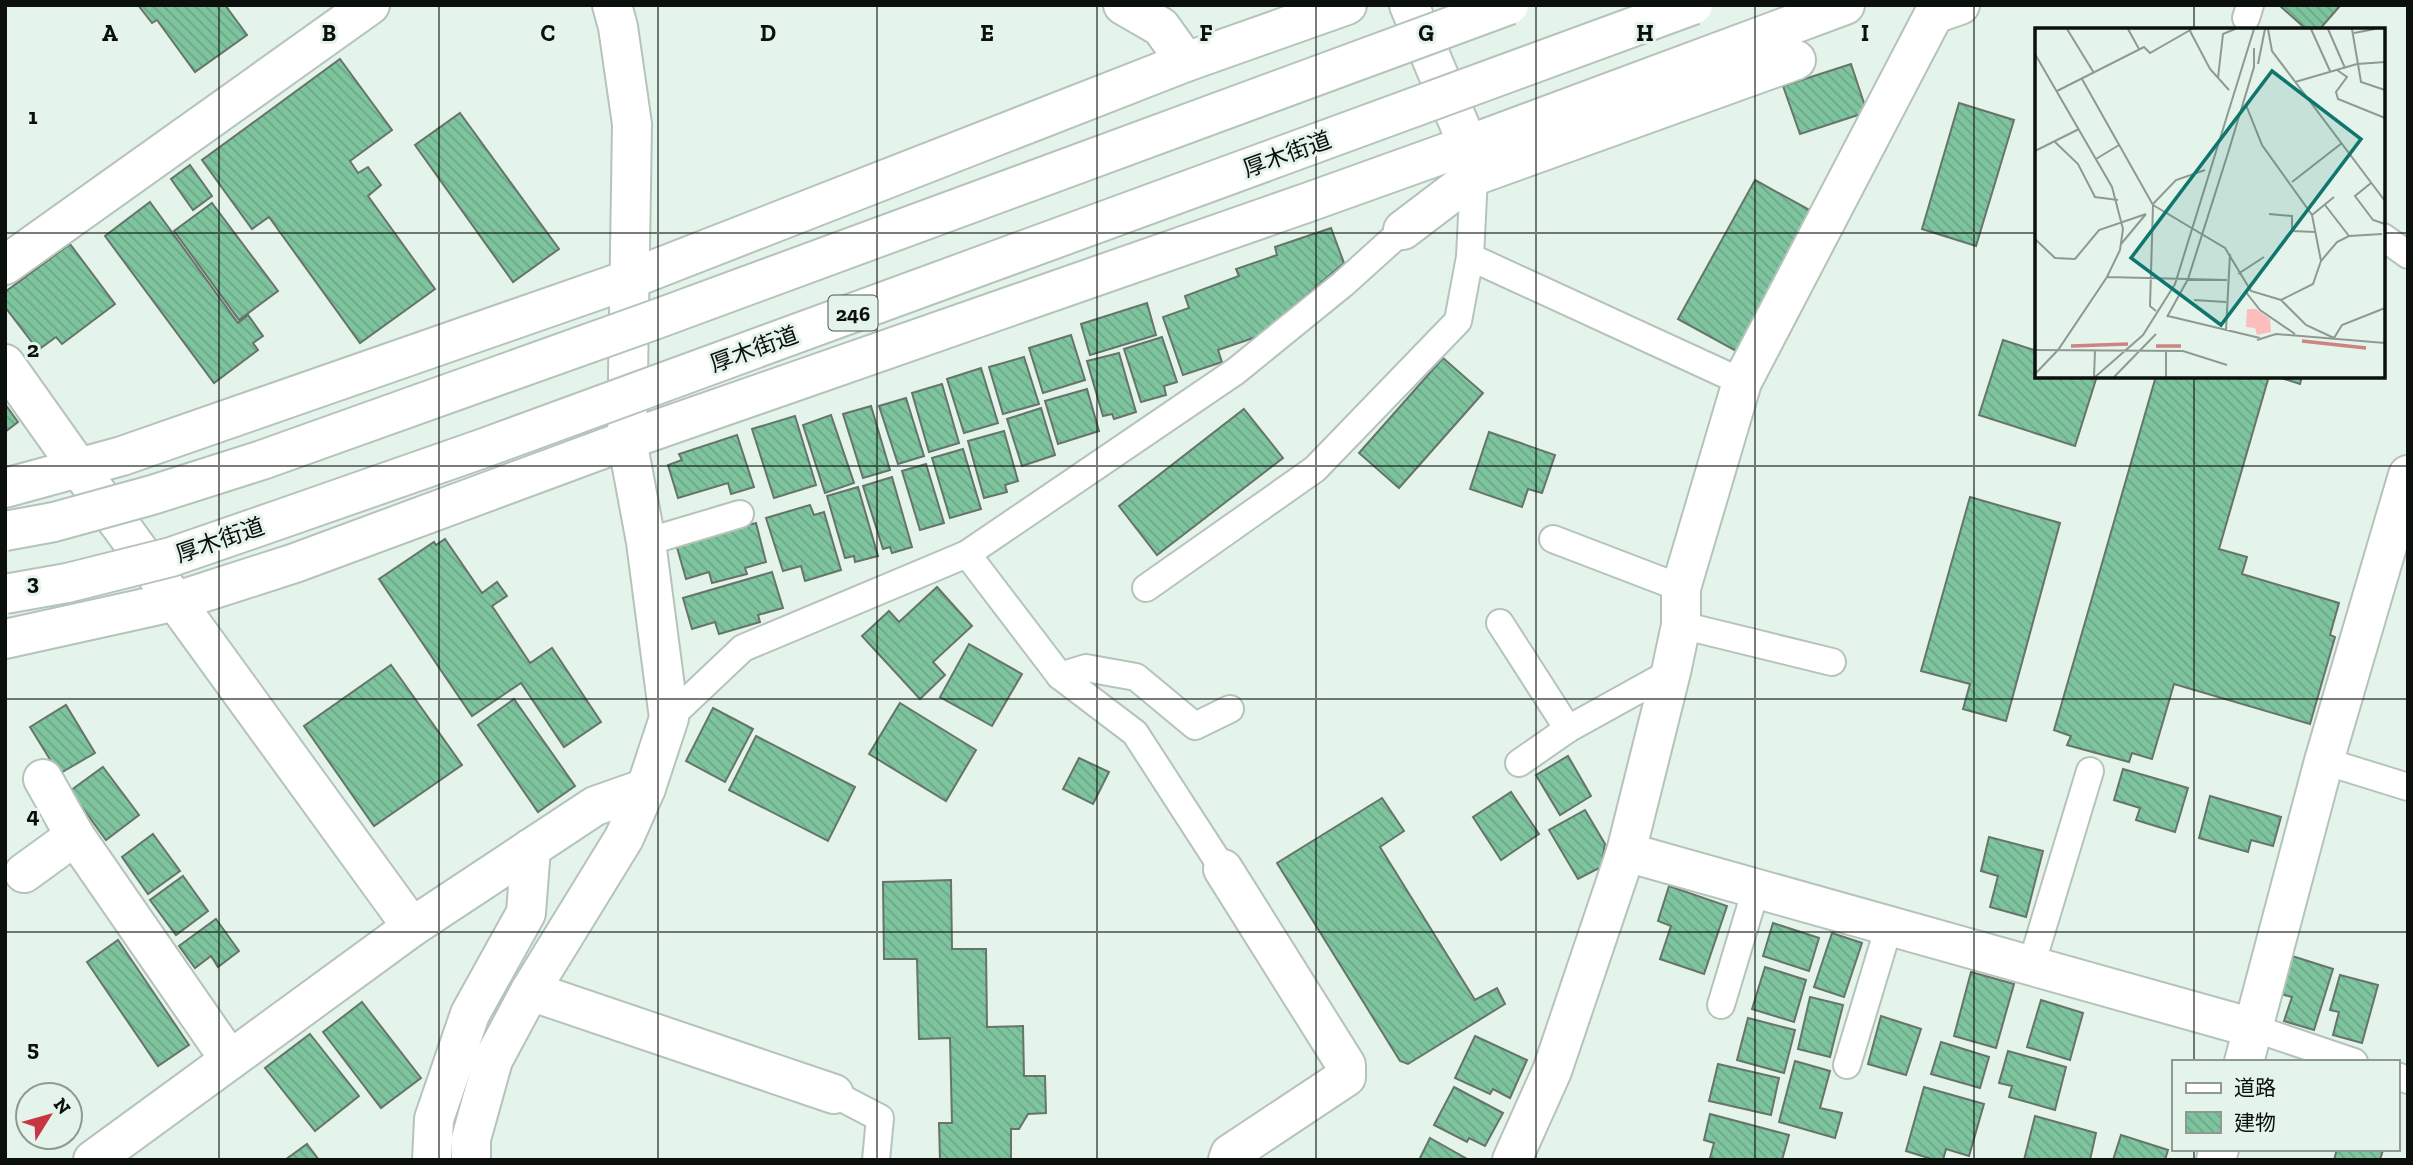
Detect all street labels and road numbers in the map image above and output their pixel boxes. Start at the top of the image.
street label: 厚木街道 [1239,125,1335,183]
road number: 246 [828,296,878,330]
street label: 厚木街道 [706,320,802,378]
street label: 厚木街道 [172,512,268,568]

